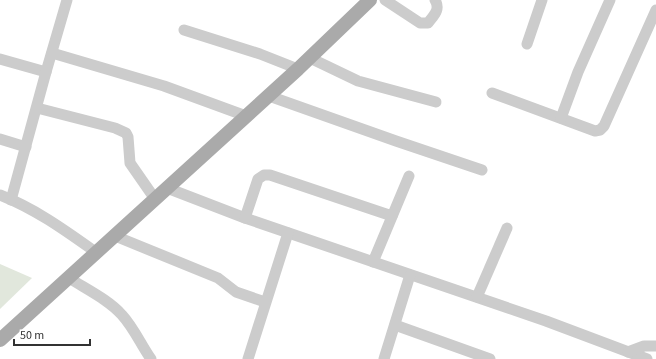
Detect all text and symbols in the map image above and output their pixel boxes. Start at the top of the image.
scale bar [14,321,90,347]
text: 50 m [20,327,44,344]

